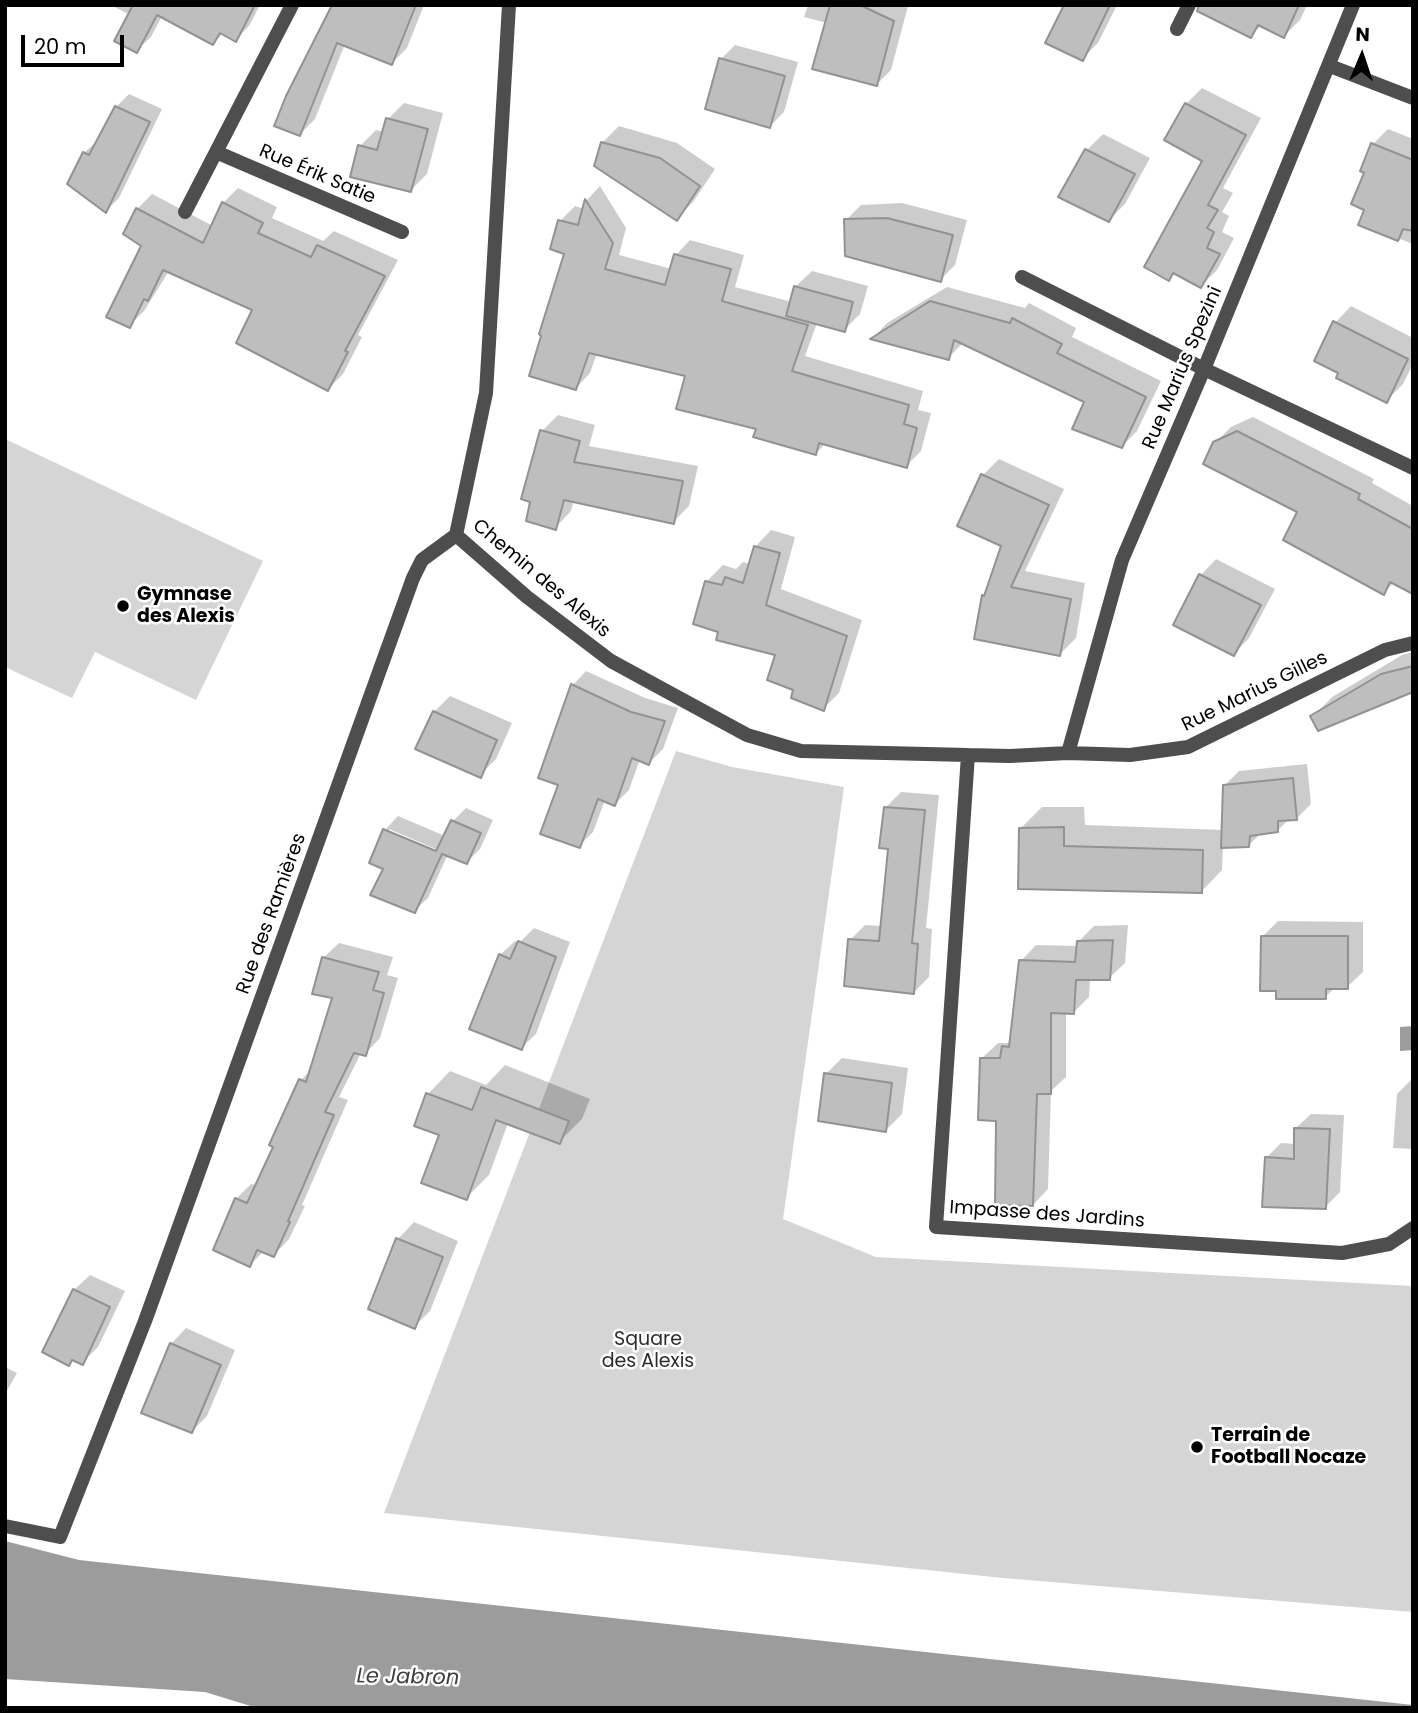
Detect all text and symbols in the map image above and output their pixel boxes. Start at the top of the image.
scale bar [24,21,128,65]
north arrow [1327,21,1397,91]
text: N [1355,21,1370,48]
text: 20 m [34,32,87,61]
street label: Rue Érik Satie [255,140,379,210]
street label: Rue Marius Spezini [1138,283,1228,453]
street label: Chemin des Alexis [468,515,614,643]
place label: Gymnase des Alexis [137,584,235,628]
marker: Gymnase des Alexis [115,598,131,614]
street label: Rue Marius Gilles [1178,647,1332,737]
street label: Rue des Ramières [232,831,312,997]
street label: Impasse des Jardins [949,1197,1145,1233]
park label: Square des Alexis [602,1329,694,1373]
place label: Terrain de Football Nocaze [1211,1425,1366,1469]
marker: Terrain de Football Nocaze [1189,1439,1205,1455]
water label: Le Jabron [356,1665,460,1691]

